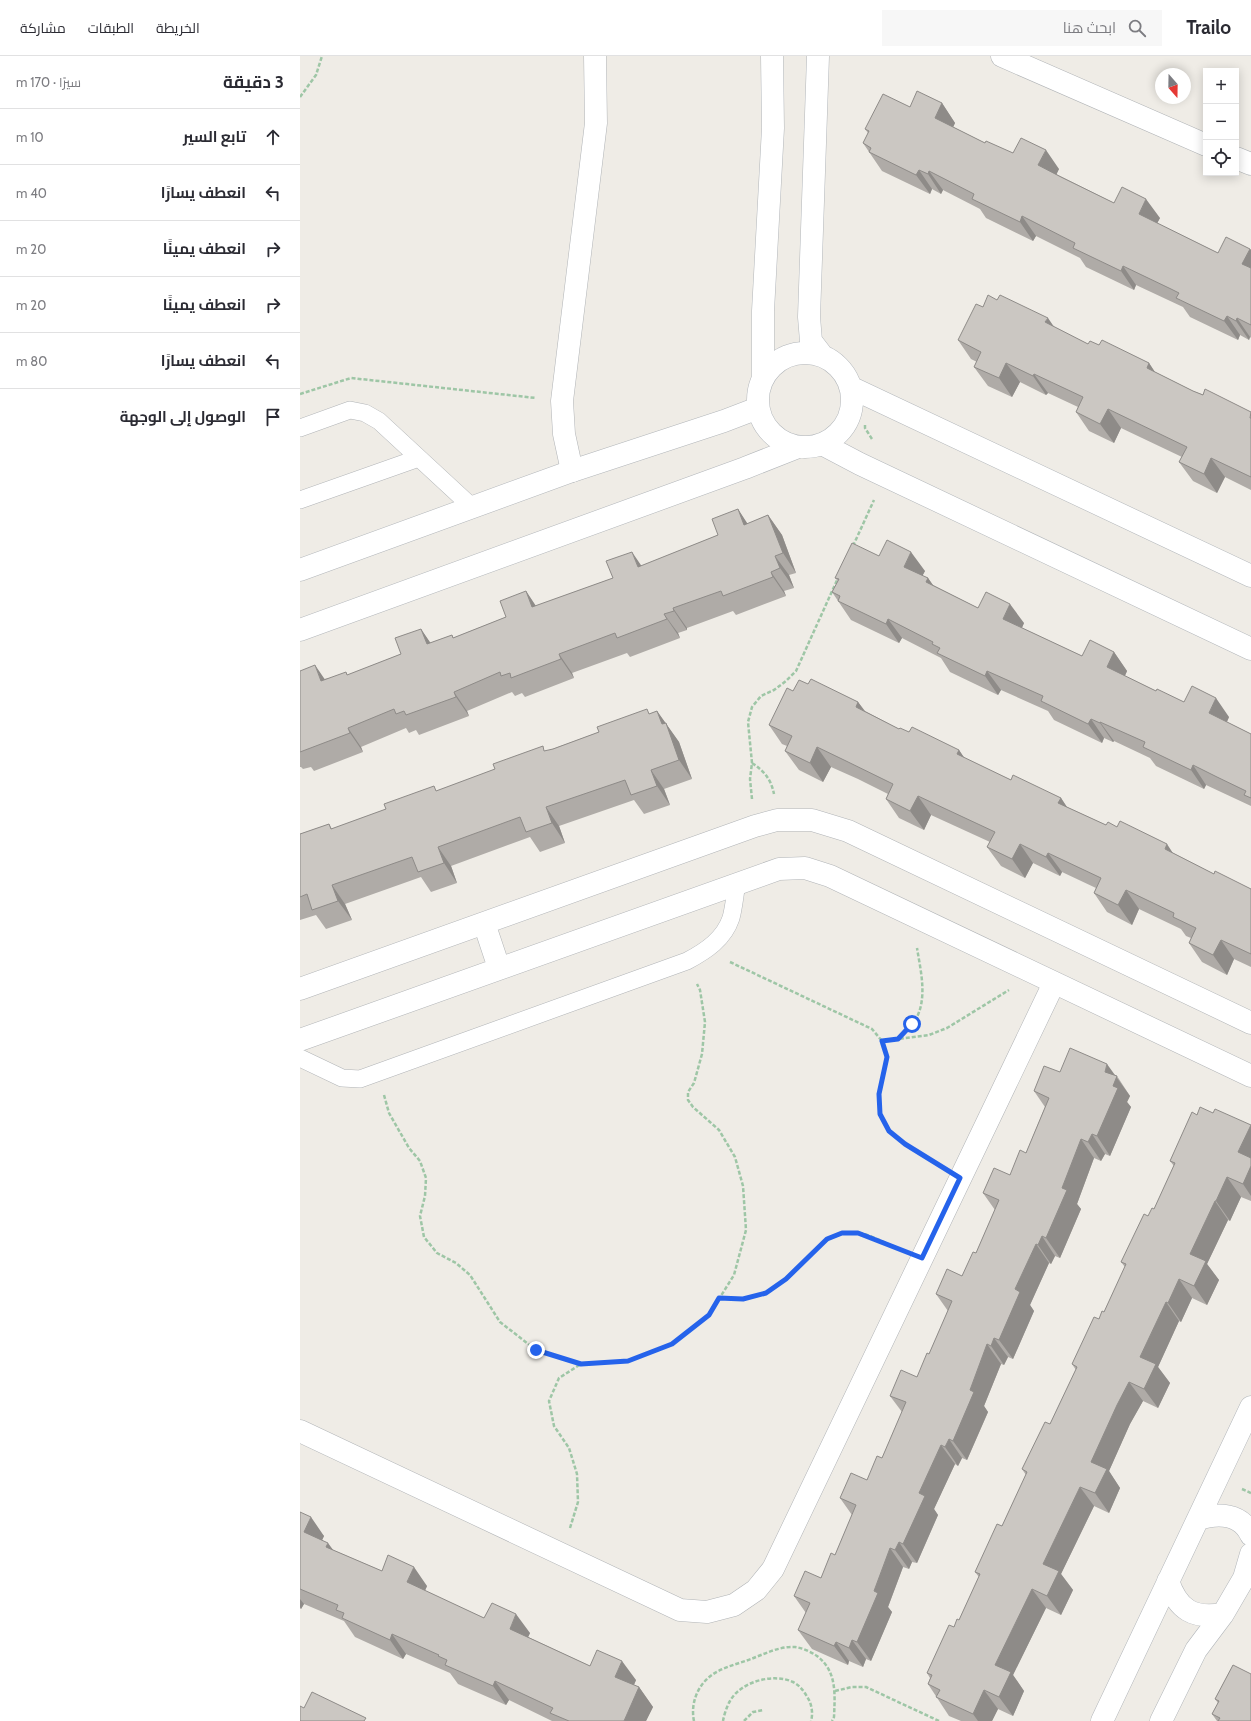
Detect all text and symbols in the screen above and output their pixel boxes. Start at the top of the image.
search box [882,10,1162,46]
text: Trailo [1186,16,1231,39]
icon: search [1126,17,1148,39]
text: مشاركة [20,19,66,37]
text: الطبقات [88,19,134,37]
text: الخريطة [156,19,200,37]
text: ابحث هنا [1063,19,1116,37]
north arrow [1155,68,1191,104]
map controls [1203,68,1239,176]
button: + [1203,68,1239,104]
text: 3 دقيقة [223,72,284,92]
text: سيرًا · 170 m [16,74,81,90]
button: − [1203,104,1239,140]
icon: ahead [262,126,284,148]
text: تابع السير [183,128,246,146]
text: 10 m [16,129,44,145]
button: locate [1203,140,1239,176]
icon: left [262,182,284,204]
text: انعطف يسارًا [161,184,246,202]
text: 40 m [16,185,47,201]
icon: right [262,238,284,260]
text: انعطف يمينًا [163,240,246,258]
text: 20 m [16,241,46,257]
icon: right [262,294,284,316]
text: انعطف يمينًا [163,296,246,314]
text: 20 m [16,297,46,313]
icon: left [262,350,284,372]
text: انعطف يسارًا [161,352,246,370]
text: 80 m [16,353,47,369]
icon: arrive [262,406,284,428]
text: الوصول إلى الوجهة [120,408,246,426]
route start [903,1015,921,1033]
route end [527,1341,545,1359]

